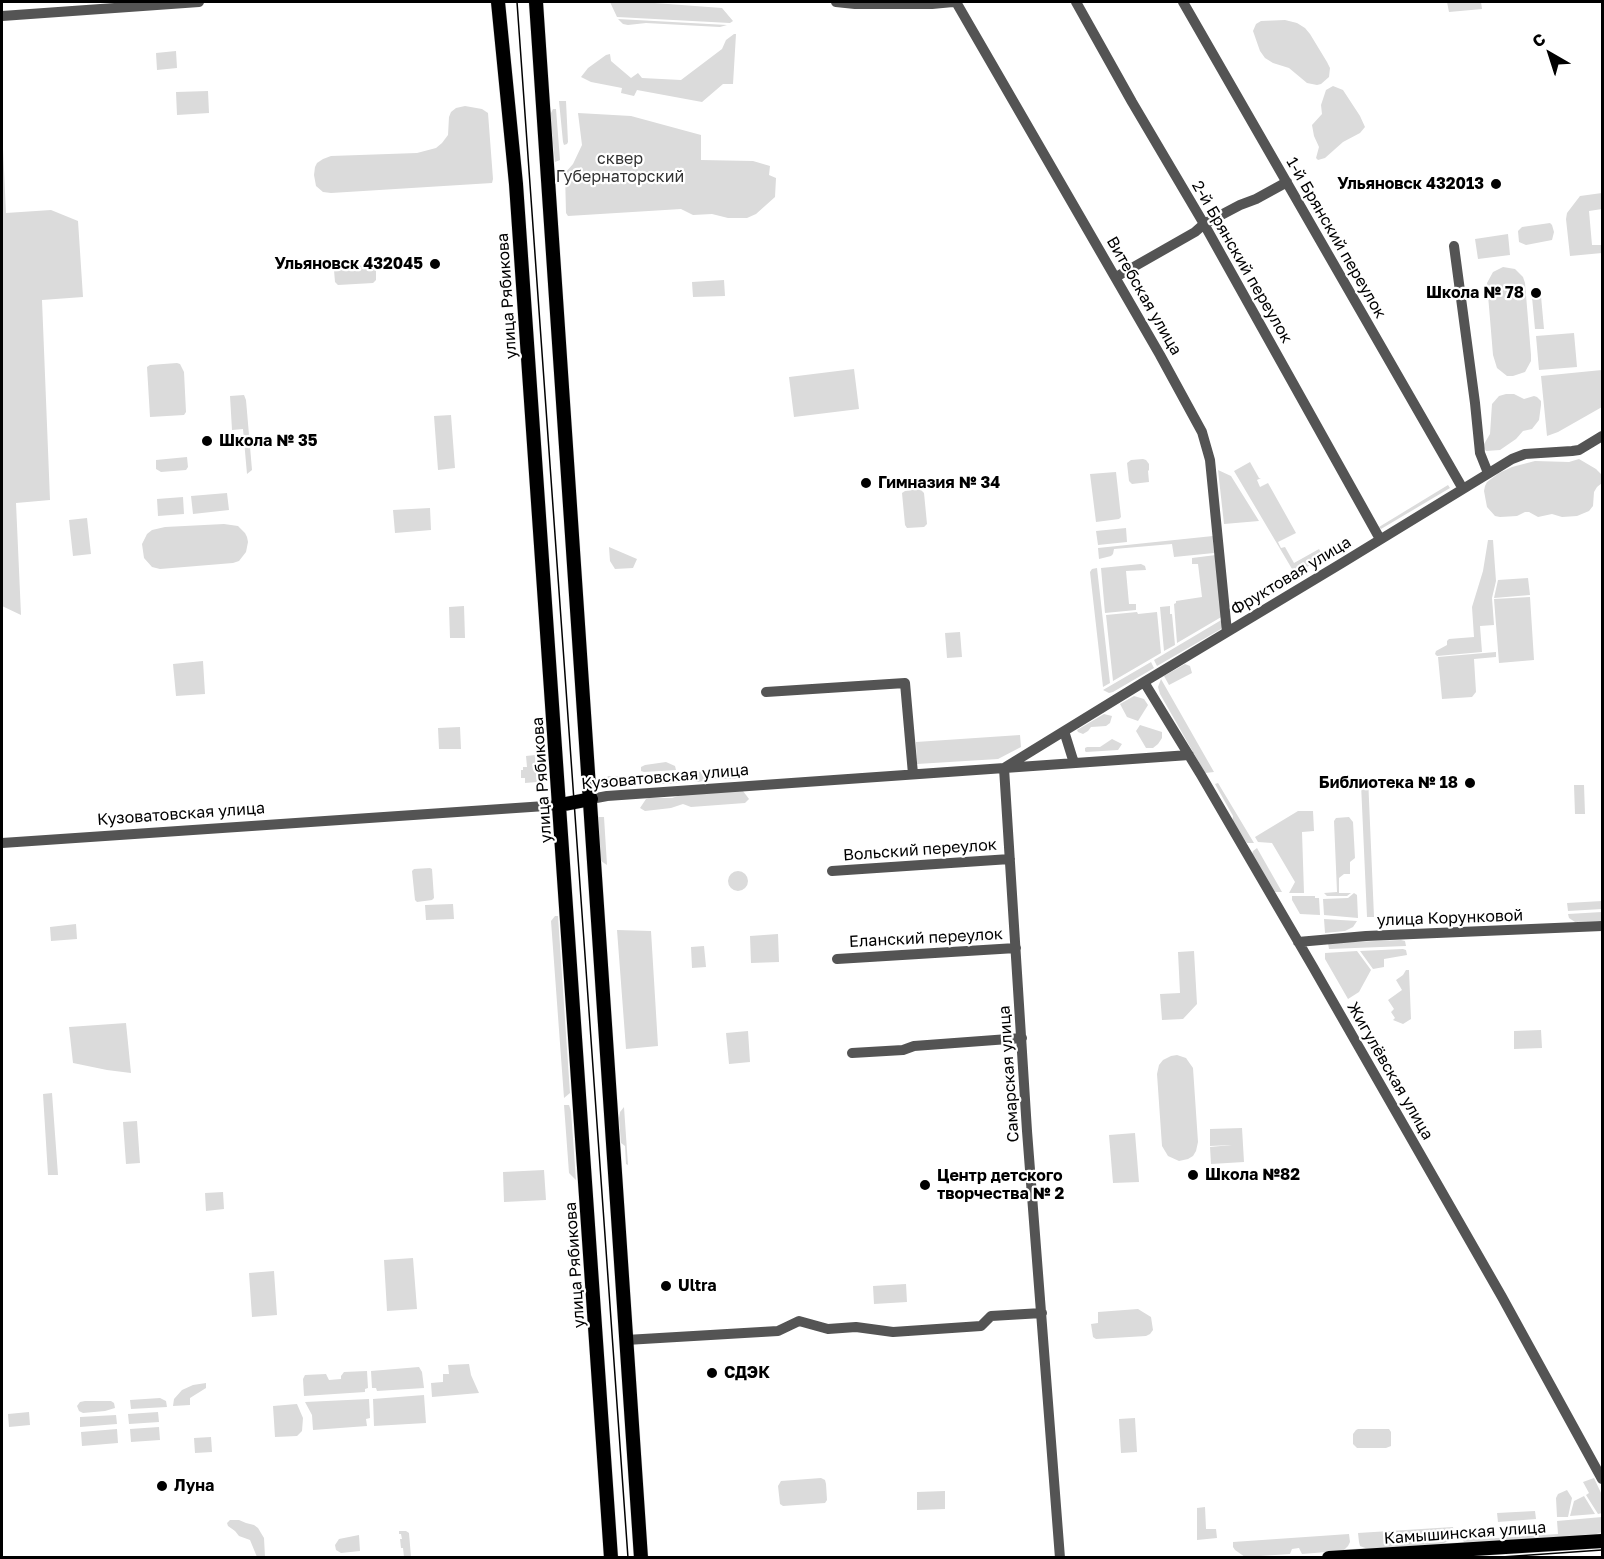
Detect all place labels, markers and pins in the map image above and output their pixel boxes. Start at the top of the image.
place label: Ульяновск 432013 [1337,174,1484,194]
marker: Ульяновск 432013 [1489,177,1503,191]
place label: Ульяновск 432045 [275,254,423,274]
marker: Ульяновск 432045 [428,257,442,271]
place label: Школа № 78 [1426,283,1524,303]
marker: Школа № 78 [1529,286,1543,300]
place label: Школа № 35 [219,431,317,451]
marker: Школа № 35 [200,434,214,448]
place label: Гимназия № 34 [878,473,1000,493]
marker: Гимназия № 34 [859,476,873,490]
place label: Библиотека № 18 [1319,773,1458,793]
marker: Библиотека № 18 [1463,776,1477,790]
place label: Школа №82 [1205,1165,1300,1185]
place label: Центр детского творчества № 2 [937,1166,1064,1204]
marker: Школа №82 [1186,1168,1200,1182]
marker: Центр детского творчества № 2 [918,1178,932,1192]
place label: Ultra [678,1276,716,1296]
marker: Ultra [659,1279,673,1293]
place label: СДЭК [724,1363,770,1383]
marker: СДЭК [705,1366,719,1380]
place label: Луна [174,1476,214,1496]
marker: Луна [155,1479,169,1493]

